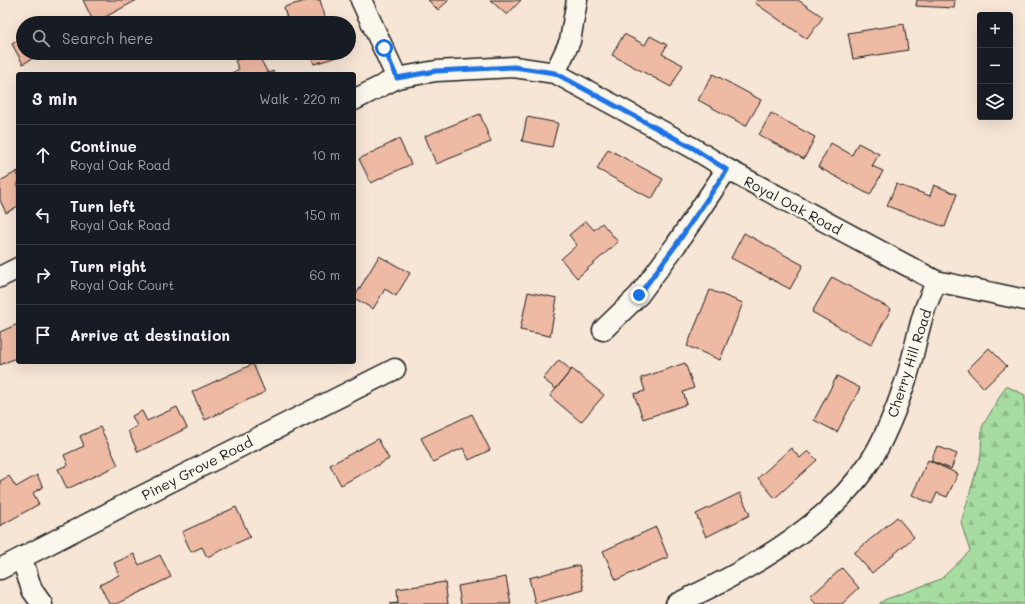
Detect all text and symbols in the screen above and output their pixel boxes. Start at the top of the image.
map controls [977,12,1013,120]
button: + [977,12,1013,48]
search box [16,16,356,60]
icon: search [30,27,52,49]
text: Search here [62,28,153,48]
route start [375,39,393,57]
button: − [977,48,1013,84]
button: layers [977,84,1013,120]
text: 3 min [32,87,77,109]
text: Walk · 220 m [259,90,340,107]
text: Continue [70,136,137,156]
icon: ahead [32,144,54,166]
text: 10 m [312,146,340,163]
text: Royal Oak Road [70,156,170,173]
street label: Royal Oak Road [741,171,845,239]
text: Turn left [70,196,135,216]
icon: left [32,204,54,226]
text: 150 m [304,206,340,223]
text: Royal Oak Road [70,216,170,233]
text: Turn right [70,256,147,276]
icon: right [32,264,54,286]
text: 60 m [310,266,340,283]
text: Royal Oak Court [70,276,174,293]
route end [630,286,648,304]
street label: Cherry Hill Road [882,306,936,420]
icon: arrive [32,324,54,346]
text: Arrive at destination [70,325,230,345]
street label: Piney Grove Road [138,432,256,504]

